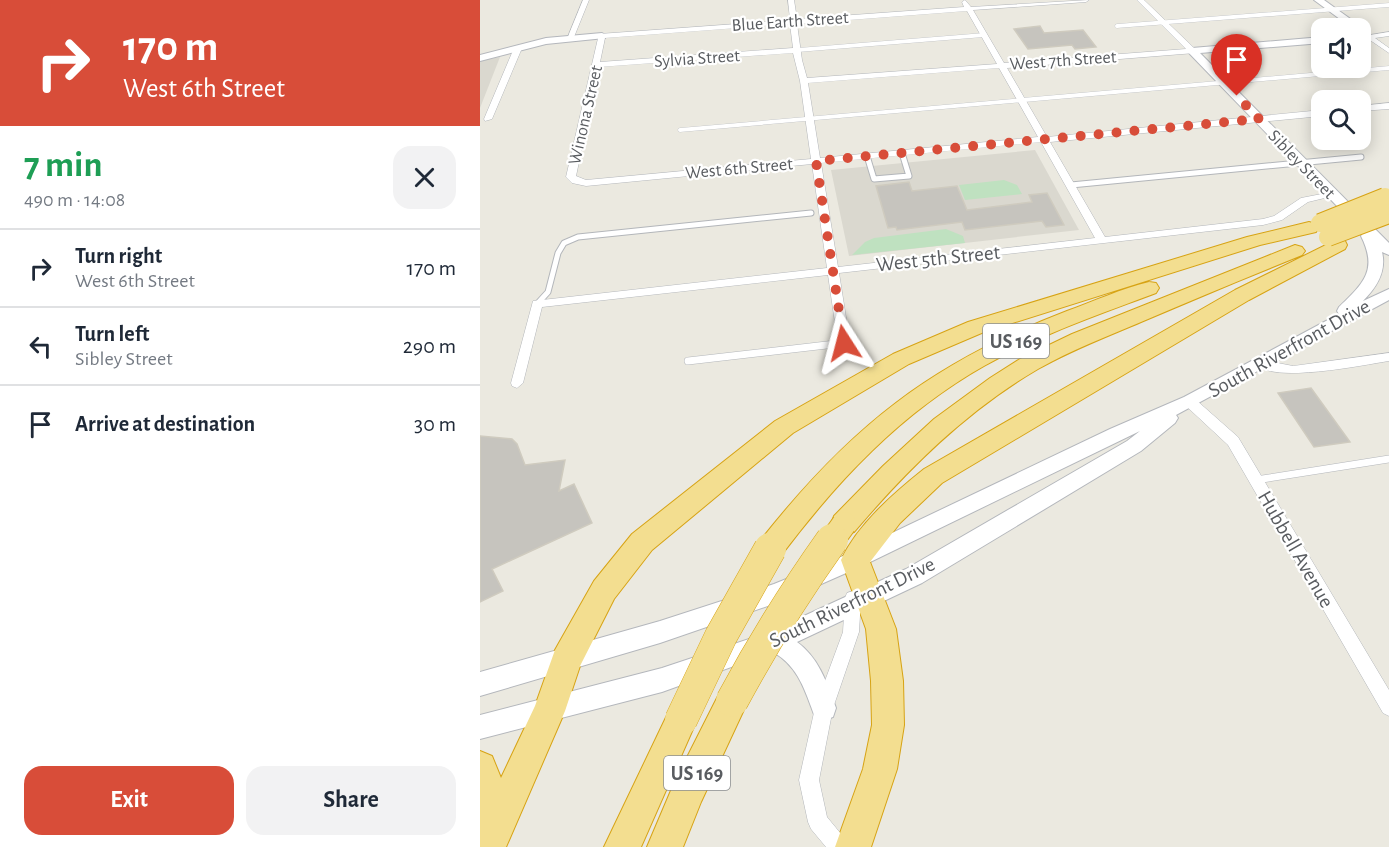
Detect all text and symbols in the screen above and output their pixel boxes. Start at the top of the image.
street label: Blue Earth Street [731,9,849,35]
map controls [1311,18,1371,150]
button: sound [1311,18,1371,78]
icon: right [24,24,102,102]
text: 170 m [123,26,218,68]
pin [1211,34,1262,96]
icon: arrive [1220,43,1253,76]
street label: Sylvia Street [654,47,741,71]
street label: West 7th Street [1009,48,1117,74]
street label: Winona Street [566,64,606,167]
text: West 6th Street [123,75,285,102]
button: search [1311,90,1371,150]
street label: Sibley Street [1264,127,1338,203]
button: close [393,146,456,209]
text: 7 min [24,147,102,183]
street label: West 6th Street [685,155,794,183]
text: 490 m · 14:08 [24,190,125,210]
street label: West 5th Street [875,242,1001,275]
text: Turn right [75,245,162,267]
icon: right [24,252,57,285]
text: 170 m [406,257,456,279]
text: West 6th Street [75,271,195,291]
street label: South Riverfront Drive [1205,295,1374,402]
position arrow [812,311,876,375]
text: Turn left [75,323,149,345]
road number: US 169 [983,324,1049,358]
icon: left [24,330,57,363]
text: 290 m [403,335,456,357]
text: Sibley Street [75,349,173,369]
icon: arrive [24,408,57,441]
text: Arrive at destination [75,413,255,435]
text: 30 m [414,413,456,435]
street label: Hubbell Avenue [1254,487,1337,611]
street label: South Riverfront Drive [766,553,938,652]
road number: US 169 [664,756,730,790]
button: Exit [24,766,234,835]
button: Share [246,766,456,835]

